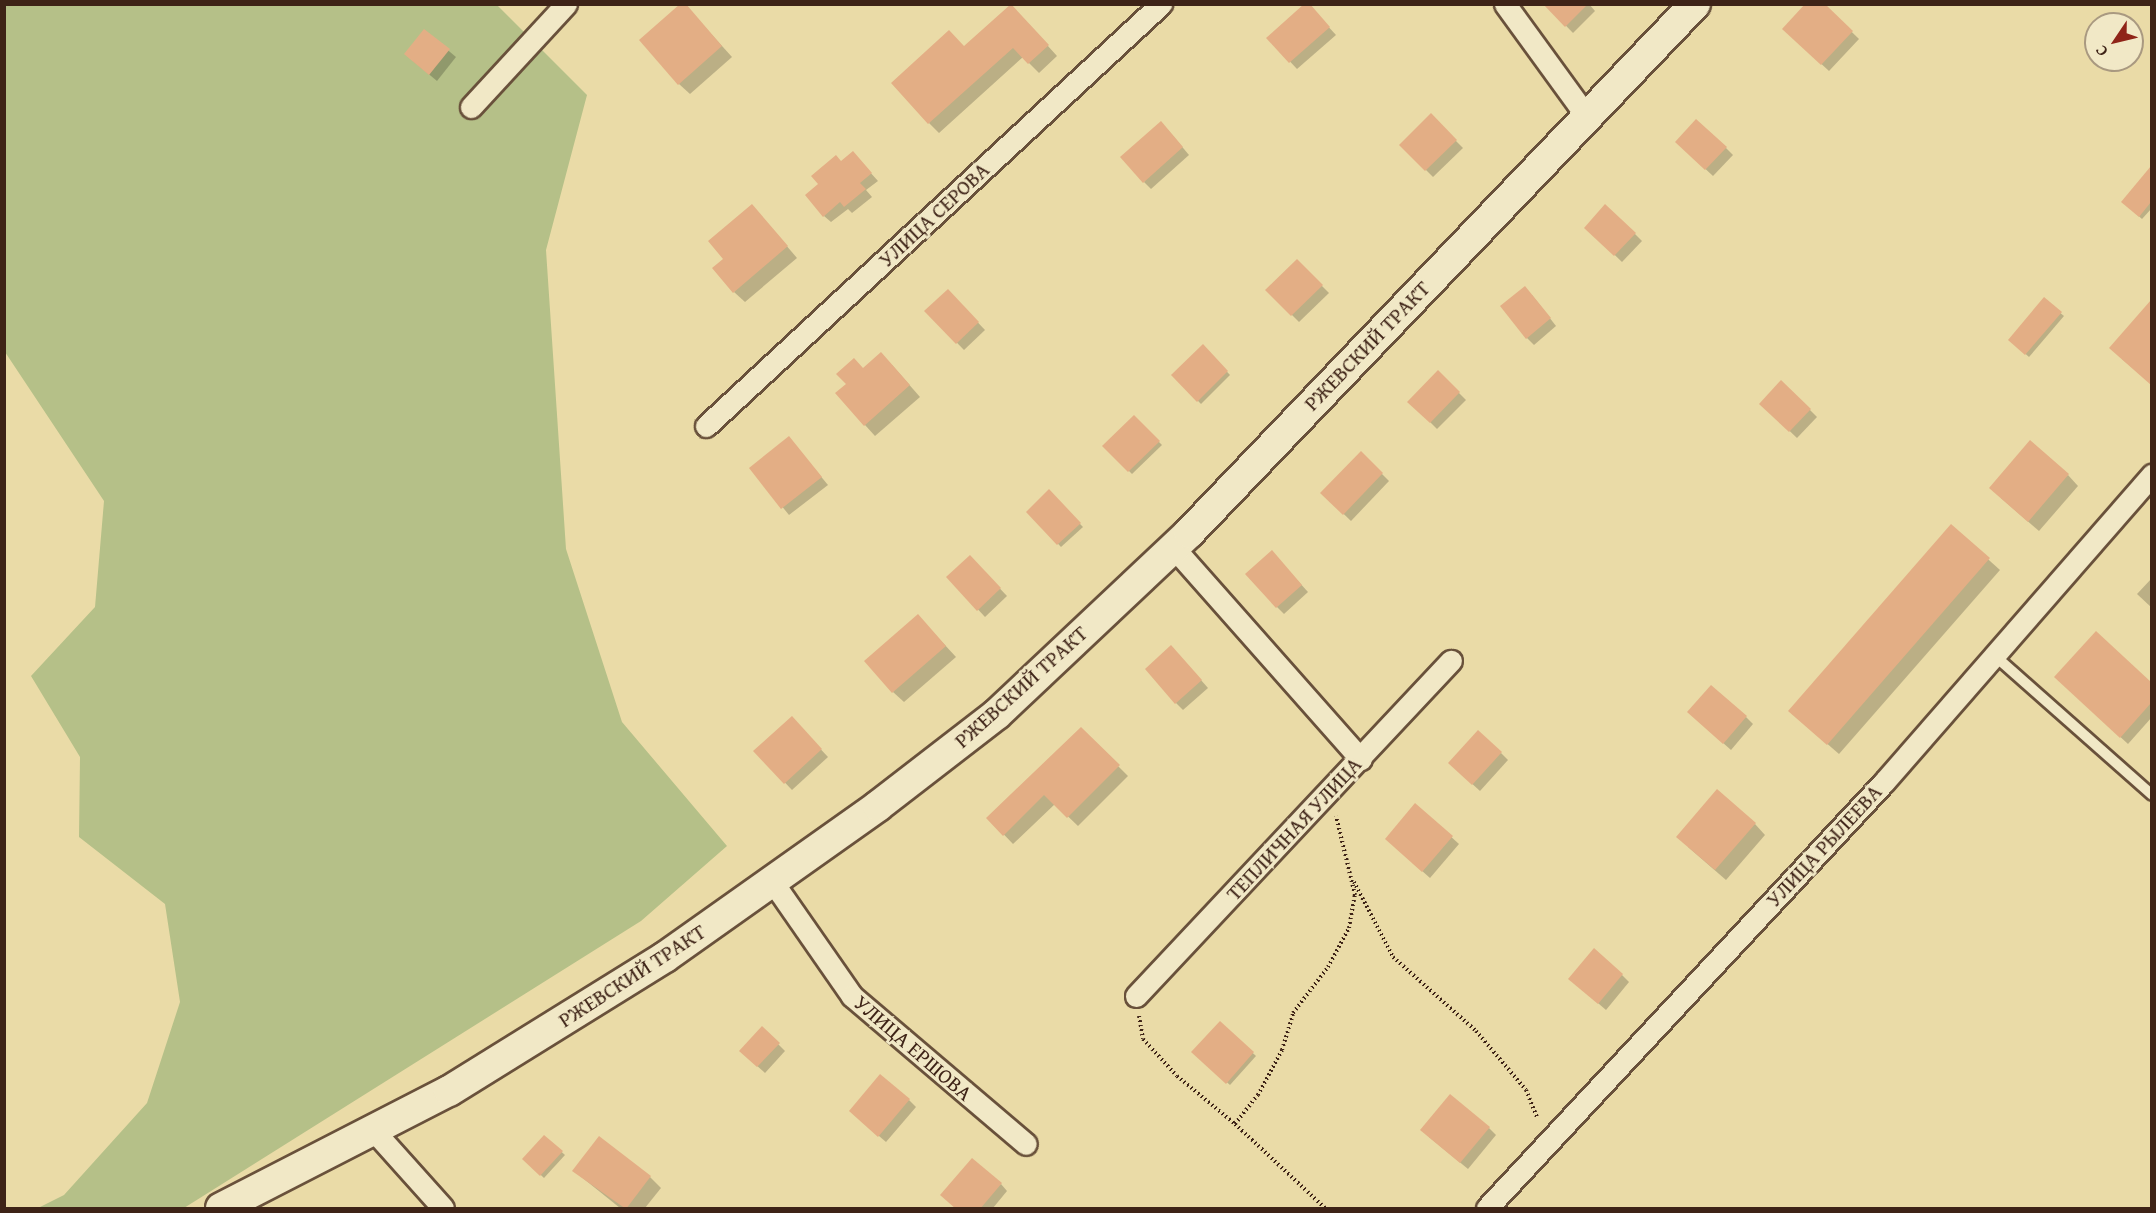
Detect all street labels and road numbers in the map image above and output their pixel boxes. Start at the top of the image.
street label: УЛИЦА СЕРОВА [874,157,994,273]
street label: РЖЕВСКИЙ ТРАКТ [1299,276,1435,416]
street label: РЖЕВСКИЙ ТРАКТ [949,621,1093,753]
street label: ТЕПЛИЧНАЯ УЛИЦА [1221,752,1367,906]
street label: УЛИЦА РЫЛЕЕВА [1761,780,1887,912]
street label: РЖЕВСКИЙ ТРАКТ [554,919,710,1033]
street label: УЛИЦА ЕРШОВА [849,990,977,1106]

